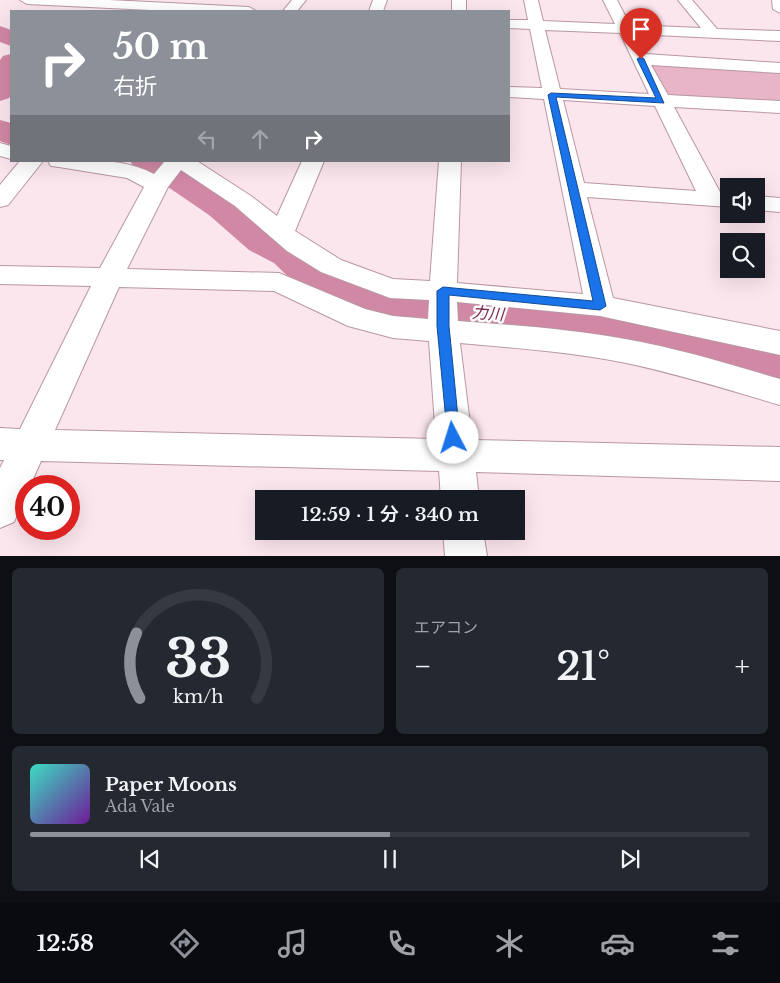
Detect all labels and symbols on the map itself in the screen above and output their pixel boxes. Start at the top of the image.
pin [620,8,662,59]
water label: 力川 [471,302,507,324]
position arrow [426,411,478,463]
speed limit sign: 40 [15,475,80,540]

